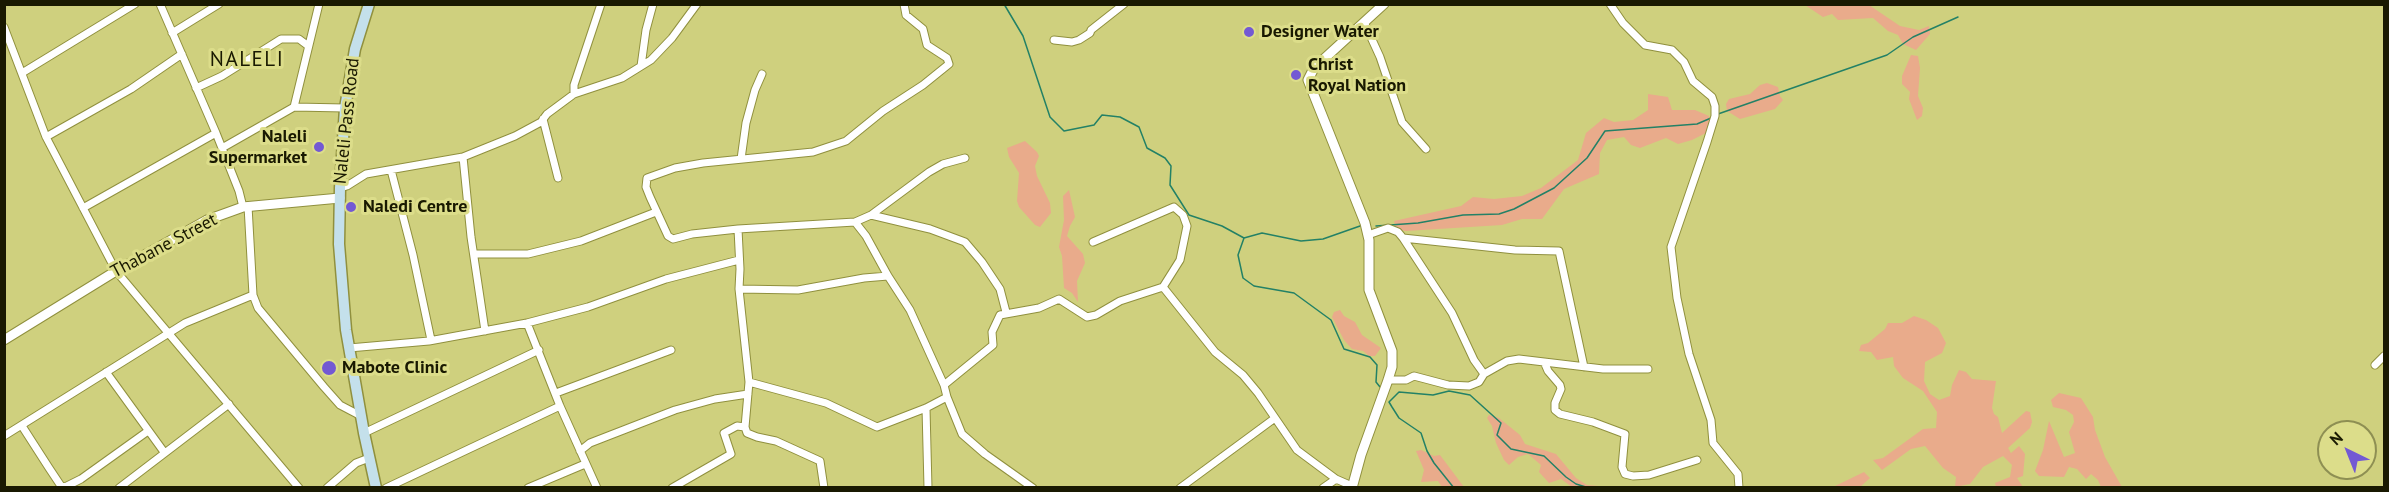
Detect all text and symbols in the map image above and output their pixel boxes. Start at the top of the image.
place label: Designer Water [1261,21,1379,43]
marker: Designer Water [1242,25,1256,39]
district label: NALELI [210,47,284,73]
place label: Christ Royal Nation [1308,54,1406,97]
street label: Naleli Pass Road [330,57,364,185]
marker: Christ Royal Nation [1289,68,1303,82]
place label: Naleli Supermarket [209,126,307,168]
marker: Naleli Supermarket [312,140,326,154]
place label: Naledi Centre [363,196,467,218]
marker: Naledi Centre [344,200,358,214]
street label: Thabane Street [107,209,221,283]
place label: Mabote Clinic [342,357,447,379]
marker: Mabote Clinic [320,359,338,377]
north arrow [2317,420,2377,480]
text: N [2325,427,2347,449]

